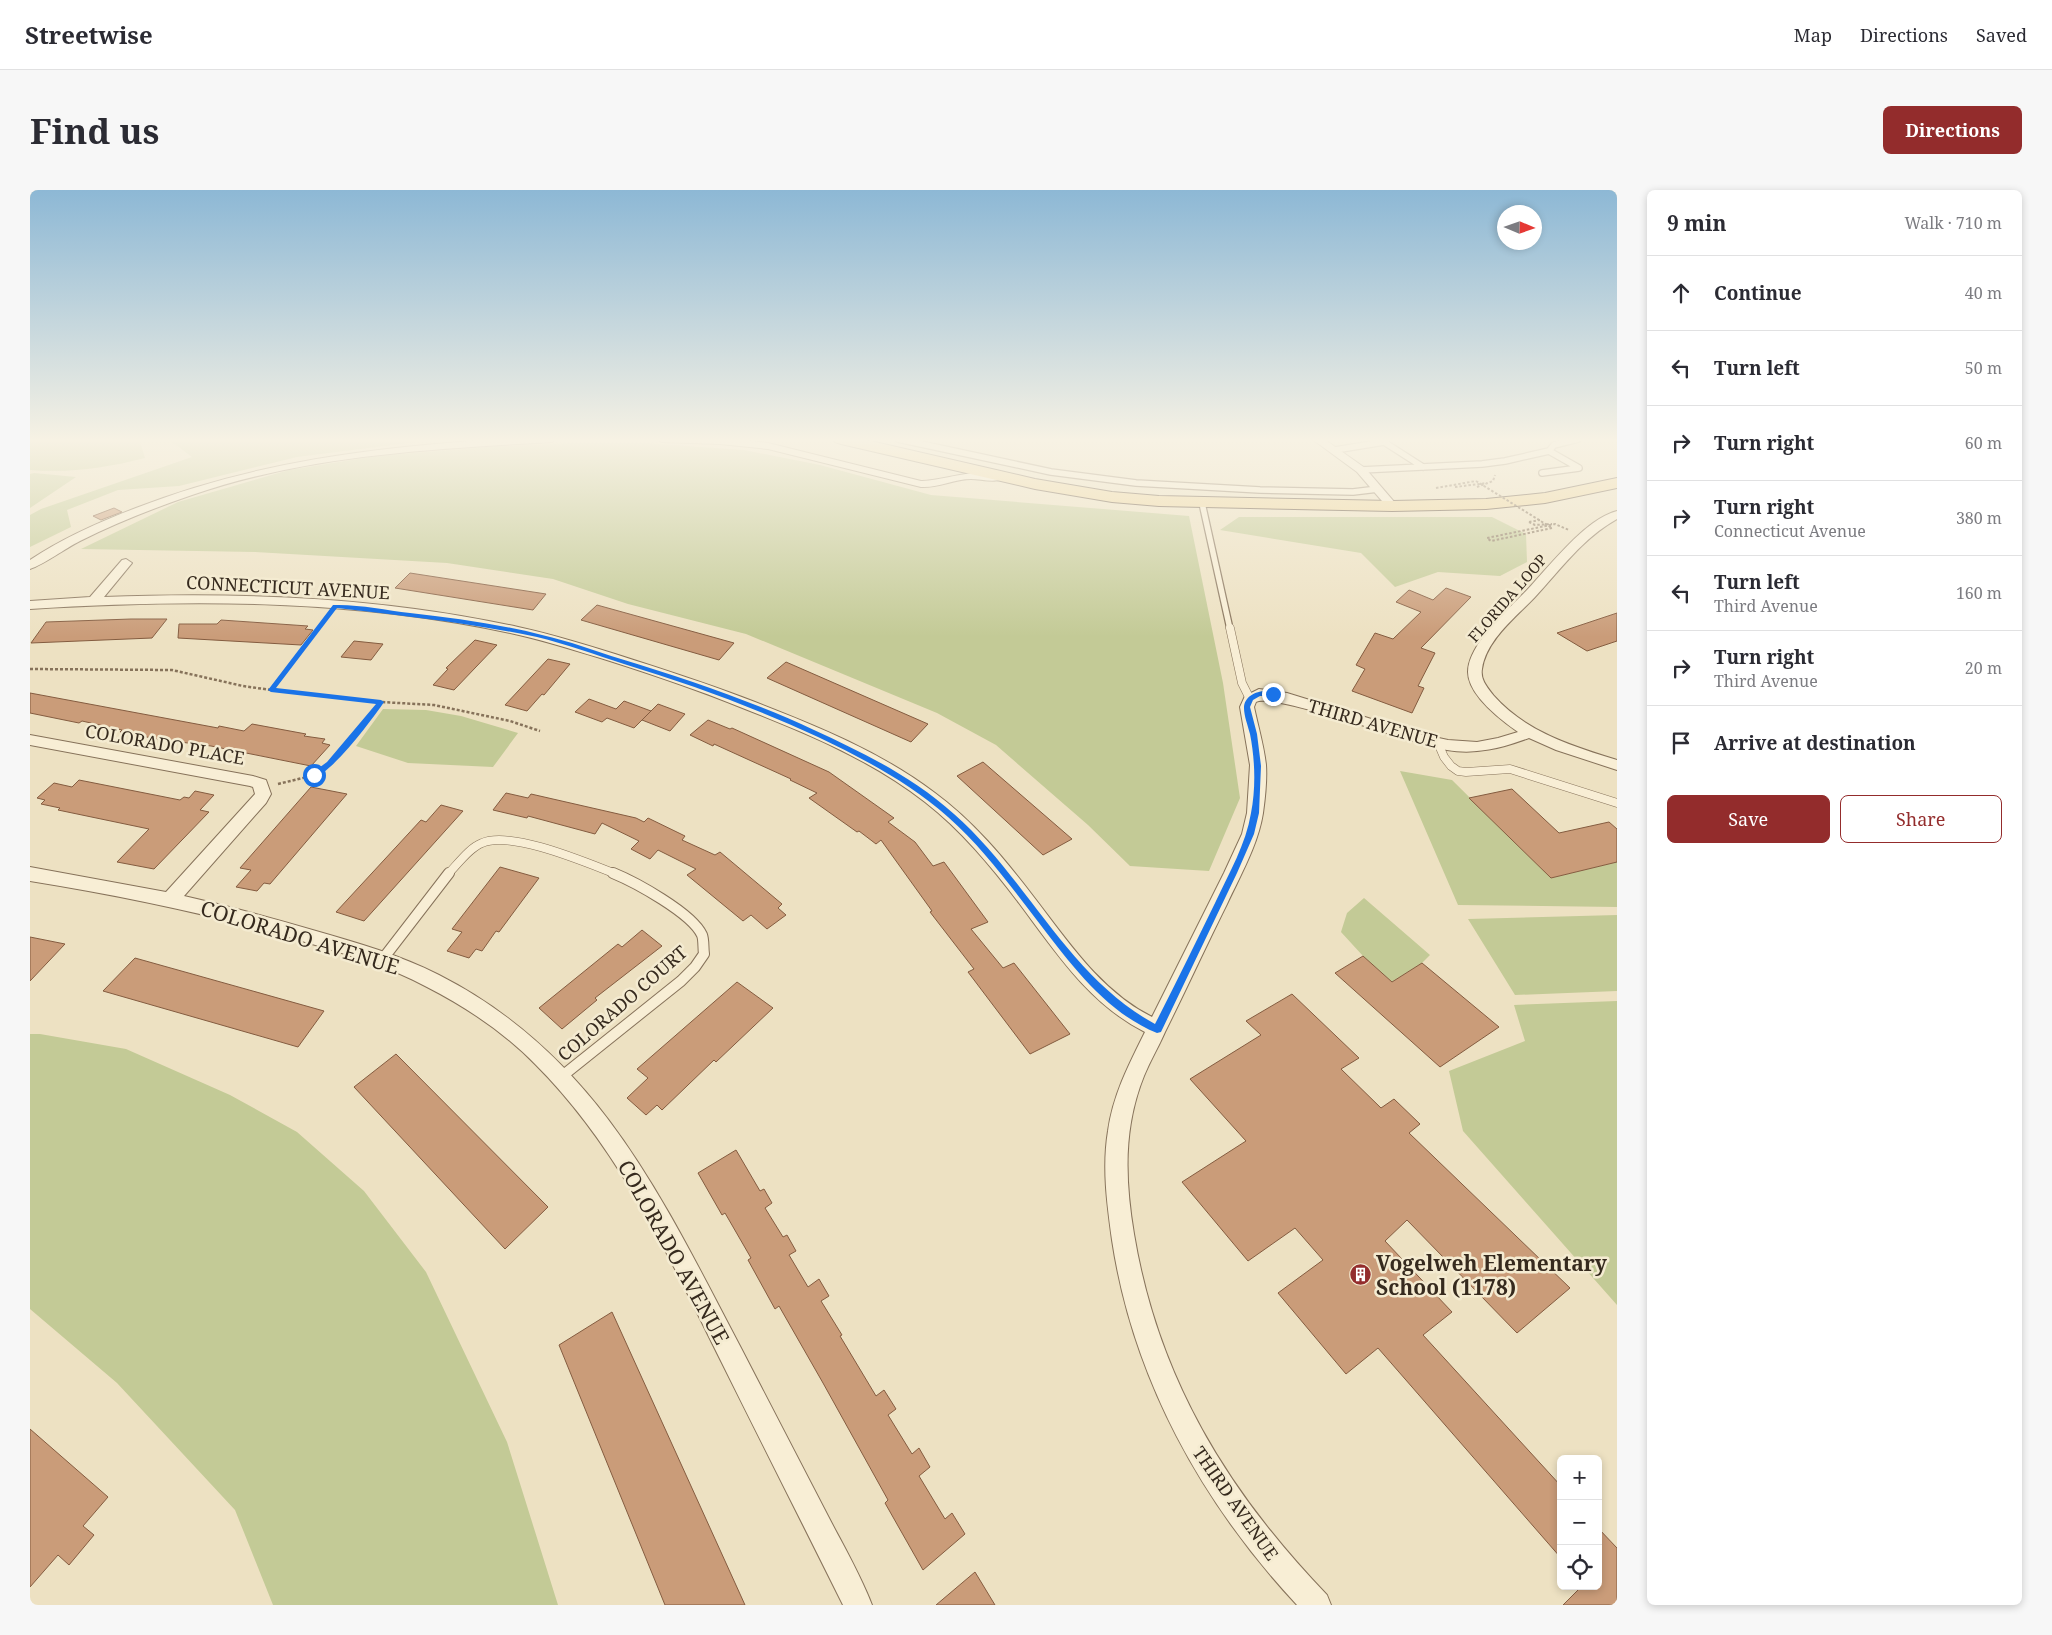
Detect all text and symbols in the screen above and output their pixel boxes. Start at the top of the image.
text: Streetwise [25,18,153,51]
text: Map [1794,23,1832,47]
text: Directions [1860,23,1948,47]
text: Saved [1976,23,2027,47]
button: Directions [1883,106,2022,154]
text: Find us [30,107,159,154]
north arrow [1497,205,1542,250]
text: 9 min [1667,209,1726,237]
text: Walk · 710 m [1905,212,2002,234]
icon: ahead [1667,279,1695,307]
text: Continue [1714,280,1802,306]
text: 40 m [1965,282,2002,304]
icon: left [1667,354,1695,382]
text: Turn left [1714,355,1800,381]
text: 50 m [1965,357,2002,379]
icon: right [1667,429,1695,457]
text: Turn right [1714,430,1814,456]
text: 60 m [1965,432,2002,454]
text: Turn right [1714,494,1814,520]
icon: right [1667,504,1695,532]
text: 380 m [1956,507,2002,529]
text: Connecticut Avenue [1714,520,1866,542]
street label: FLORIDA LOOP [1463,550,1551,646]
text: Turn left [1714,569,1800,595]
street label: CONNECTICUT AVENUE [186,570,390,604]
icon: left [1667,579,1695,607]
text: 160 m [1956,582,2002,604]
text: Third Avenue [1714,595,1818,617]
text: Turn right [1714,644,1814,670]
icon: right [1667,654,1695,682]
text: 20 m [1965,657,2002,679]
text: Third Avenue [1714,670,1818,692]
route end [1262,683,1285,706]
street label: THIRD AVENUE [1305,693,1441,753]
street label: COLORADO PLACE [84,718,246,770]
icon: arrive [1667,729,1695,757]
text: Arrive at destination [1714,730,1916,756]
route start [303,764,326,787]
button: Save [1667,795,1830,843]
button: Share [1840,795,2002,843]
street label: COLORADO AVENUE [197,893,403,981]
street label: COLORADO COURT [552,940,692,1066]
street label: COLORADO AVENUE [612,1155,736,1349]
place label: Vogelweh Elementary School (1178) [1376,1249,1608,1301]
building icon: Vogelweh Elementary School (1178) [1348,1263,1372,1287]
street label: THIRD AVENUE [1188,1441,1284,1565]
map controls [1557,1455,1602,1590]
button: + [1557,1455,1602,1500]
button: − [1557,1500,1602,1545]
button: locate [1557,1545,1602,1590]

